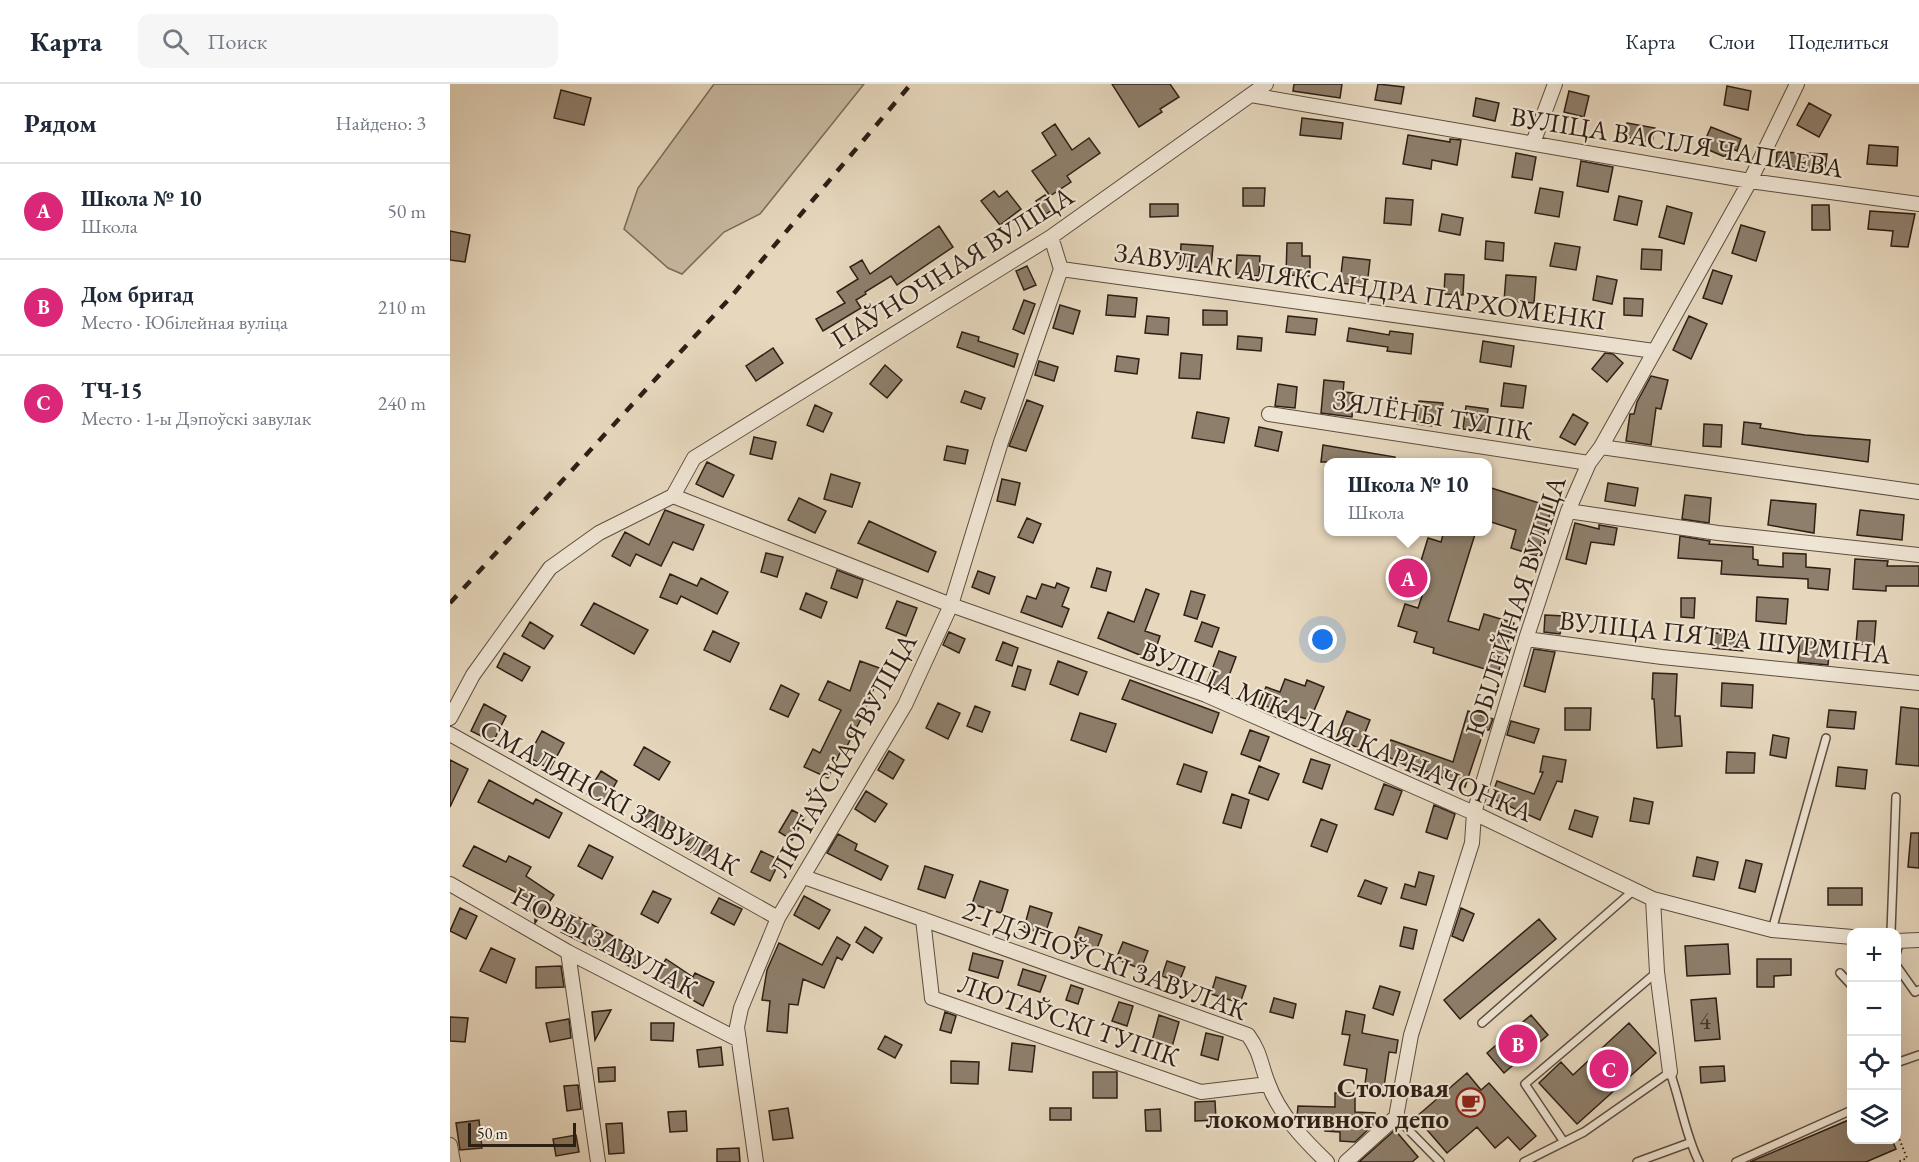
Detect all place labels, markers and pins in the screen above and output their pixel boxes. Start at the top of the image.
pin: A [1388,556,1428,600]
pin: B [1498,1022,1538,1066]
pin: C [1590,1046,1628,1092]
place label: Столовая локомотивного депо [1205,1070,1449,1136]
cafe icon: Столовая локомотивного депо [1454,1087,1486,1119]

